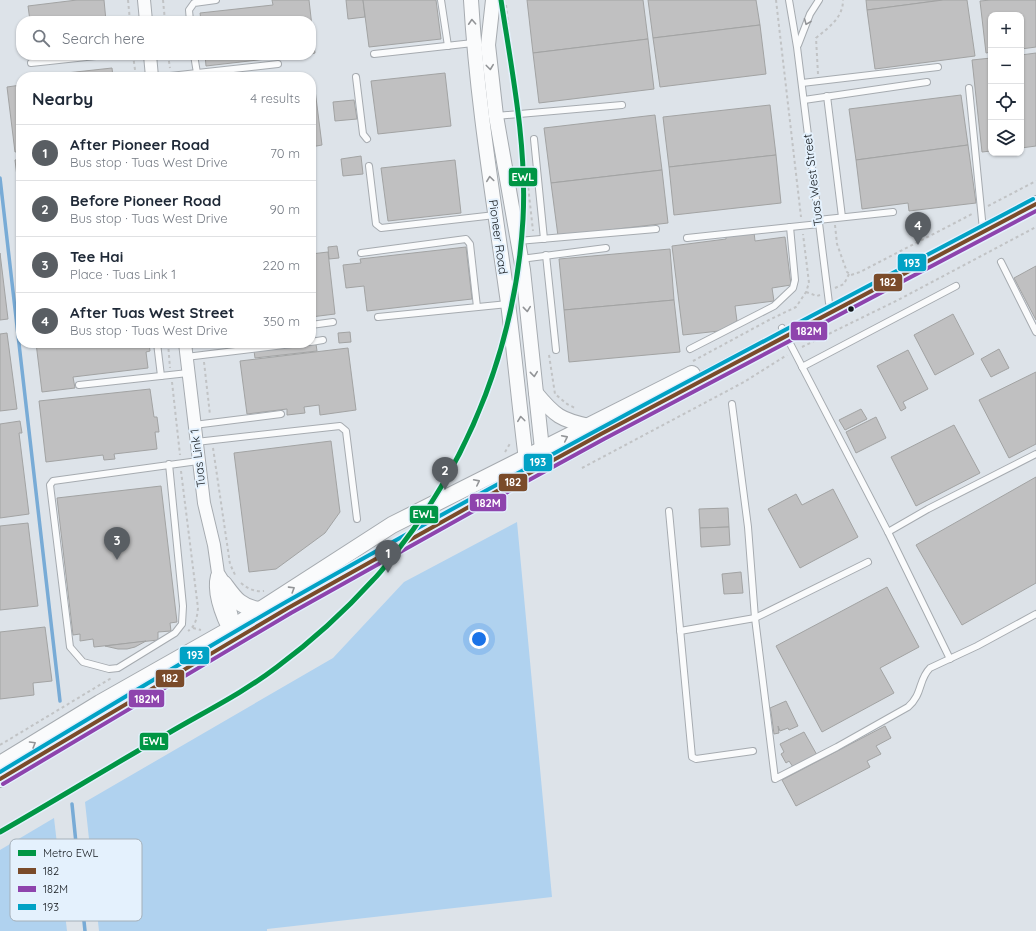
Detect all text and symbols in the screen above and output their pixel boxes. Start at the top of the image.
map controls [988,12,1024,156]
button: + [988,12,1024,48]
search box [16,16,316,60]
one-way arrow [468,19,477,25]
one-way arrow [803,19,811,26]
icon: search [30,27,52,49]
text: Search here [62,29,145,48]
button: − [988,48,1024,84]
one-way arrow [485,64,494,70]
button: locate [988,84,1024,120]
text: Nearby [32,88,93,109]
text: 4 results [250,90,300,106]
button: layers [988,120,1024,156]
street label: Tuas West Street [799,133,826,227]
text: After Pioneer Road [70,135,210,154]
text: 1 [42,145,48,161]
text: 70 m [270,145,300,161]
text: Bus stop · Tuas West Drive [70,154,228,170]
line badge: EWL [508,167,538,187]
text: EWL [512,170,534,184]
one-way arrow [486,176,495,182]
text: Before Pioneer Road [70,191,221,210]
street label: Pioneer Road [486,199,511,275]
text: 2 [41,201,49,217]
text: 90 m [270,201,300,217]
text: Bus stop · Tuas West Drive [70,210,228,226]
pin: 4 [905,212,931,245]
text: Tee Hai [70,247,123,266]
line badge: 193 [897,253,927,272]
text: 193 [904,256,920,270]
text: 3 [42,257,48,273]
text: 220 m [262,257,300,273]
text: Place · Tuas Link 1 [70,266,176,282]
line badge: 182 [873,273,903,292]
text: 182 [880,275,896,289]
text: After Tuas West Street [70,303,235,322]
unlabelled marker [846,304,856,314]
one-way arrow [523,306,532,312]
text: 4 [41,313,49,329]
text: 350 m [263,313,300,329]
line badge: 182M [790,321,828,341]
text: Bus stop · Tuas West Drive [70,322,228,338]
text: 182M [796,324,822,338]
one-way arrow [529,371,538,377]
one-way arrow [517,416,526,422]
street label: Tuas Link 1 [186,428,209,488]
one-way arrow [561,435,569,443]
line badge: 193 [523,453,553,472]
text: 193 [530,455,546,469]
pin: 2 [432,457,458,490]
line badge: 182 [498,473,528,492]
text: 182 [505,475,521,489]
one-way arrow [473,479,480,487]
line badge: 182M [469,493,507,512]
text: 182M [475,496,501,510]
line badge: EWL [409,505,439,524]
text: EWL [413,507,435,521]
pin: 3 [104,527,130,560]
pin: 1 [375,540,401,573]
one-way arrow [288,586,295,593]
your location [469,629,489,649]
line badge: 193 [179,646,210,665]
text: 193 [187,648,203,662]
line badge: 182 [155,669,185,688]
text: 182 [162,671,178,685]
line badge: 182M [128,689,165,708]
text: 182M [134,692,160,706]
line badge: EWL [139,732,169,751]
text: EWL [143,734,165,748]
one-way arrow [29,741,36,748]
legend [10,839,142,921]
text: Metro EWL [43,846,99,860]
text: 182 [43,864,59,878]
text: 182M [43,882,68,896]
text: 193 [43,900,59,914]

